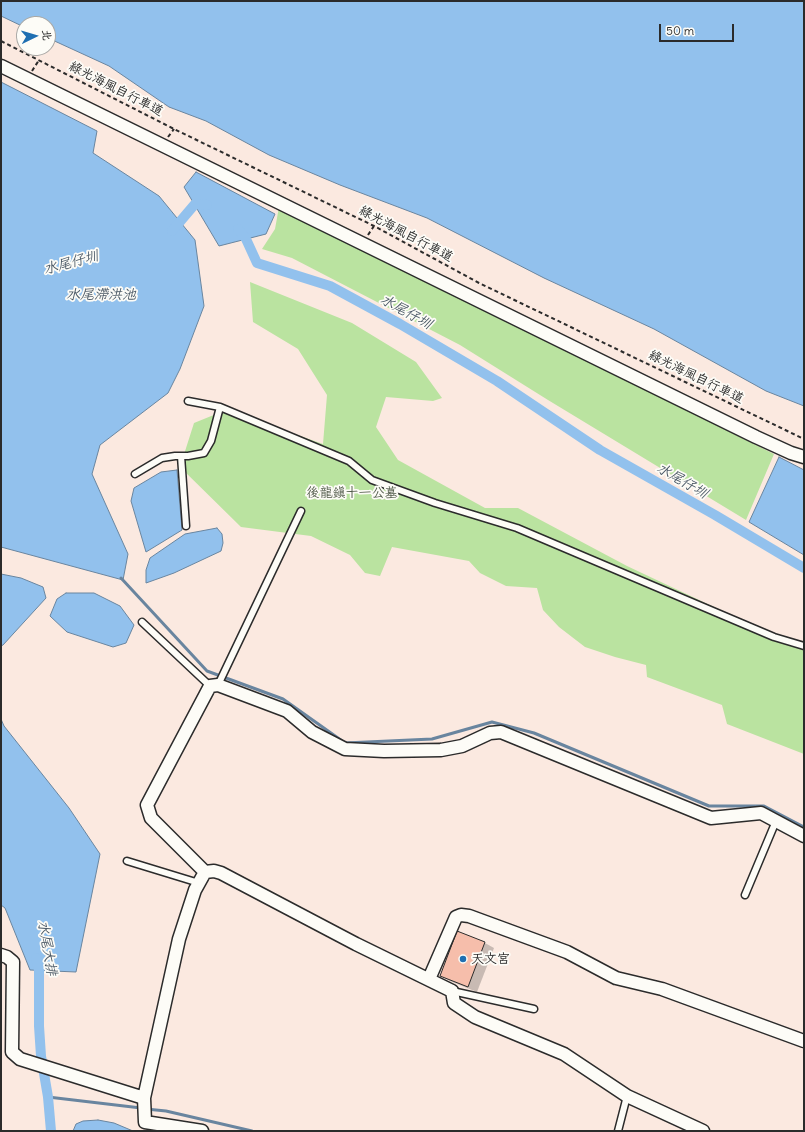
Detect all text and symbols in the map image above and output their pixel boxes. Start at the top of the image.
north arrow [16,16,56,56]
scale bar [661,16,736,42]
text: 50 m [666,23,694,38]
text: 北 [40,29,54,41]
street label: 綠光海風自行車道 [66,58,166,120]
street label: 綠光海風自行車道 [356,203,456,265]
water label: 水尾仔圳 [42,248,100,278]
water label: 水尾滯洪池 [66,287,136,303]
water label: 水尾仔圳 [377,291,435,333]
street label: 綠光海風自行車道 [646,347,746,407]
water label: 水尾仔圳 [654,460,710,502]
park label: 後龍鎮十一公墓 [307,485,397,501]
water label: 水尾大排 [34,919,60,977]
place label: 天文宮 [471,951,510,967]
marker: 天文宮 [458,954,468,964]

